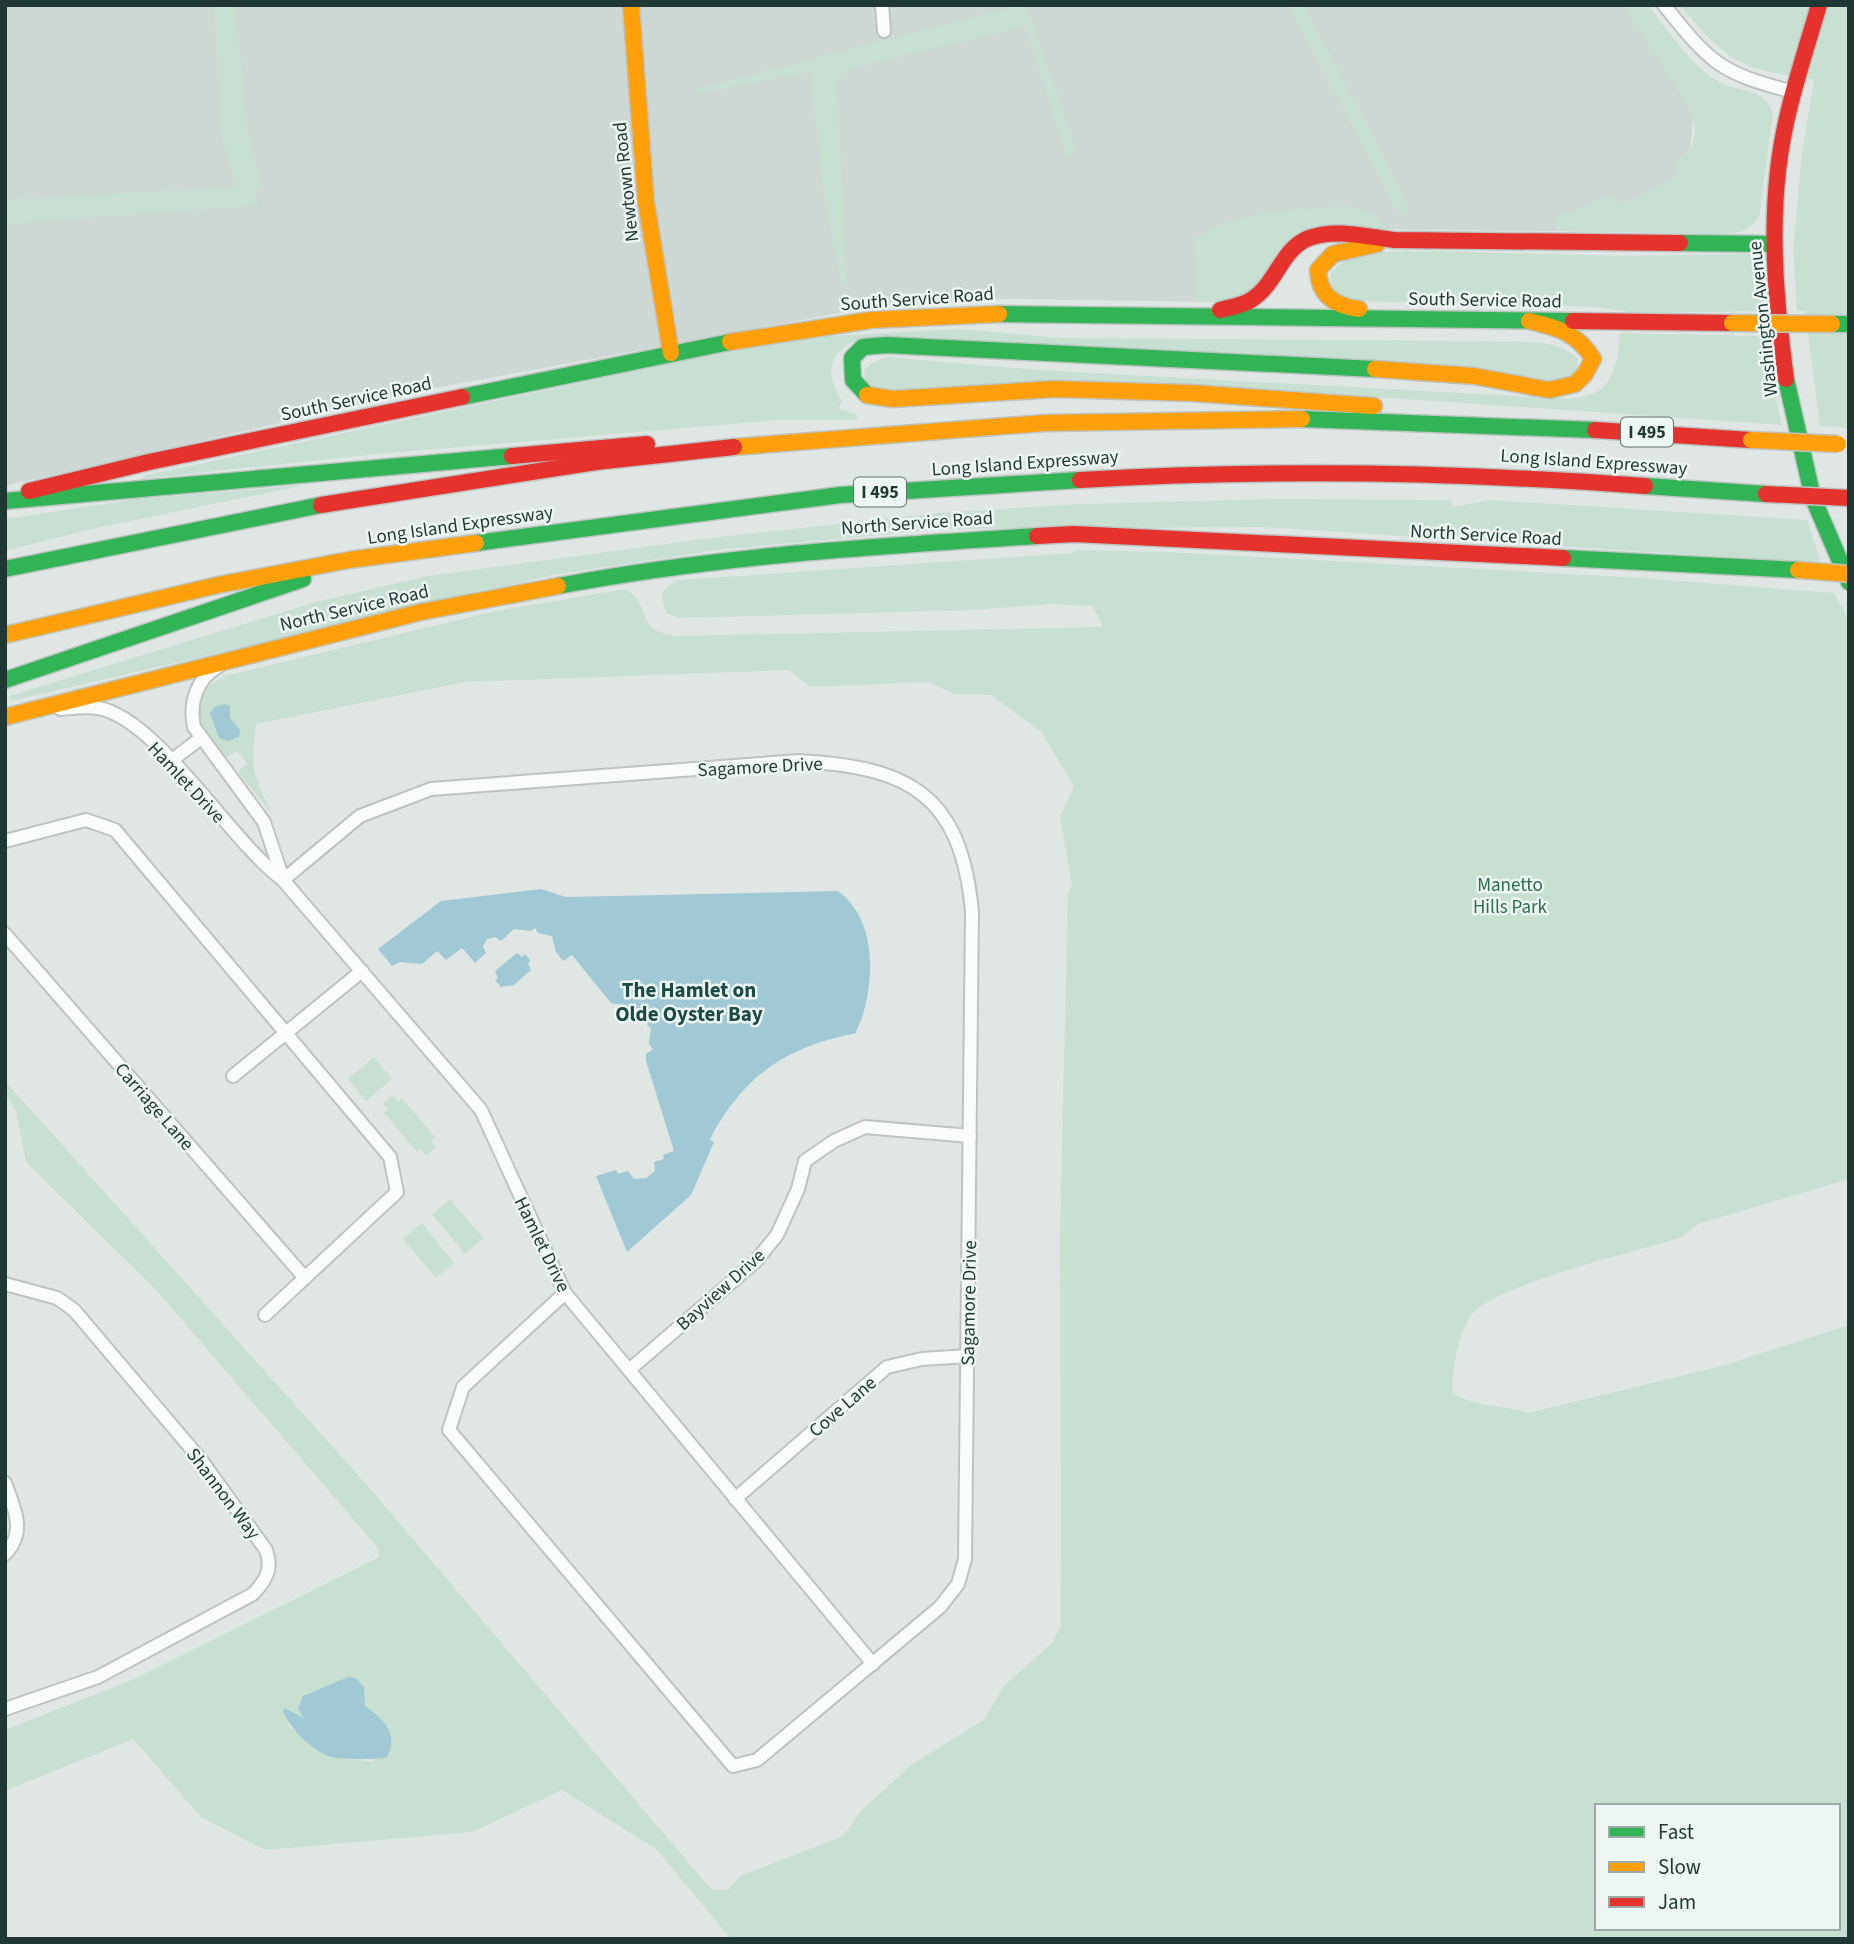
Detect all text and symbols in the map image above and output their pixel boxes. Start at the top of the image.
street label: Newtown Road [607,121,646,243]
street label: Washington Avenue [1742,240,1785,398]
street label: South Service Road [839,281,995,318]
street label: South Service Road [1408,286,1562,315]
street label: South Service Road [278,370,434,429]
road number: I 495 [1621,418,1673,446]
street label: Long Island Expressway [1500,442,1688,483]
street label: Long Island Expressway [931,443,1120,483]
road number: I 495 [854,478,906,506]
street label: Long Island Expressway [366,499,555,552]
street label: North Service Road [840,505,994,542]
street label: North Service Road [1409,518,1563,553]
street label: North Service Road [277,578,432,639]
street label: Hamlet Drive [141,736,231,830]
street label: Sagamore Drive [697,751,823,784]
park label: Manetto Hills Park [1473,872,1548,921]
district label: The Hamlet on Olde Oyster Bay [615,975,763,1029]
street label: Carriage Lane [108,1057,200,1157]
street label: Hamlet Drive [507,1192,576,1297]
street label: Sagamore Drive [955,1240,984,1366]
street label: Bayview Drive [671,1243,771,1337]
street label: Cove Lane [803,1370,883,1444]
street label: Shannon Way [179,1442,266,1545]
legend [1595,1804,1840,1930]
text: Fast [1658,1817,1694,1847]
text: Slow [1658,1852,1701,1882]
text: Jam [1658,1887,1696,1917]

